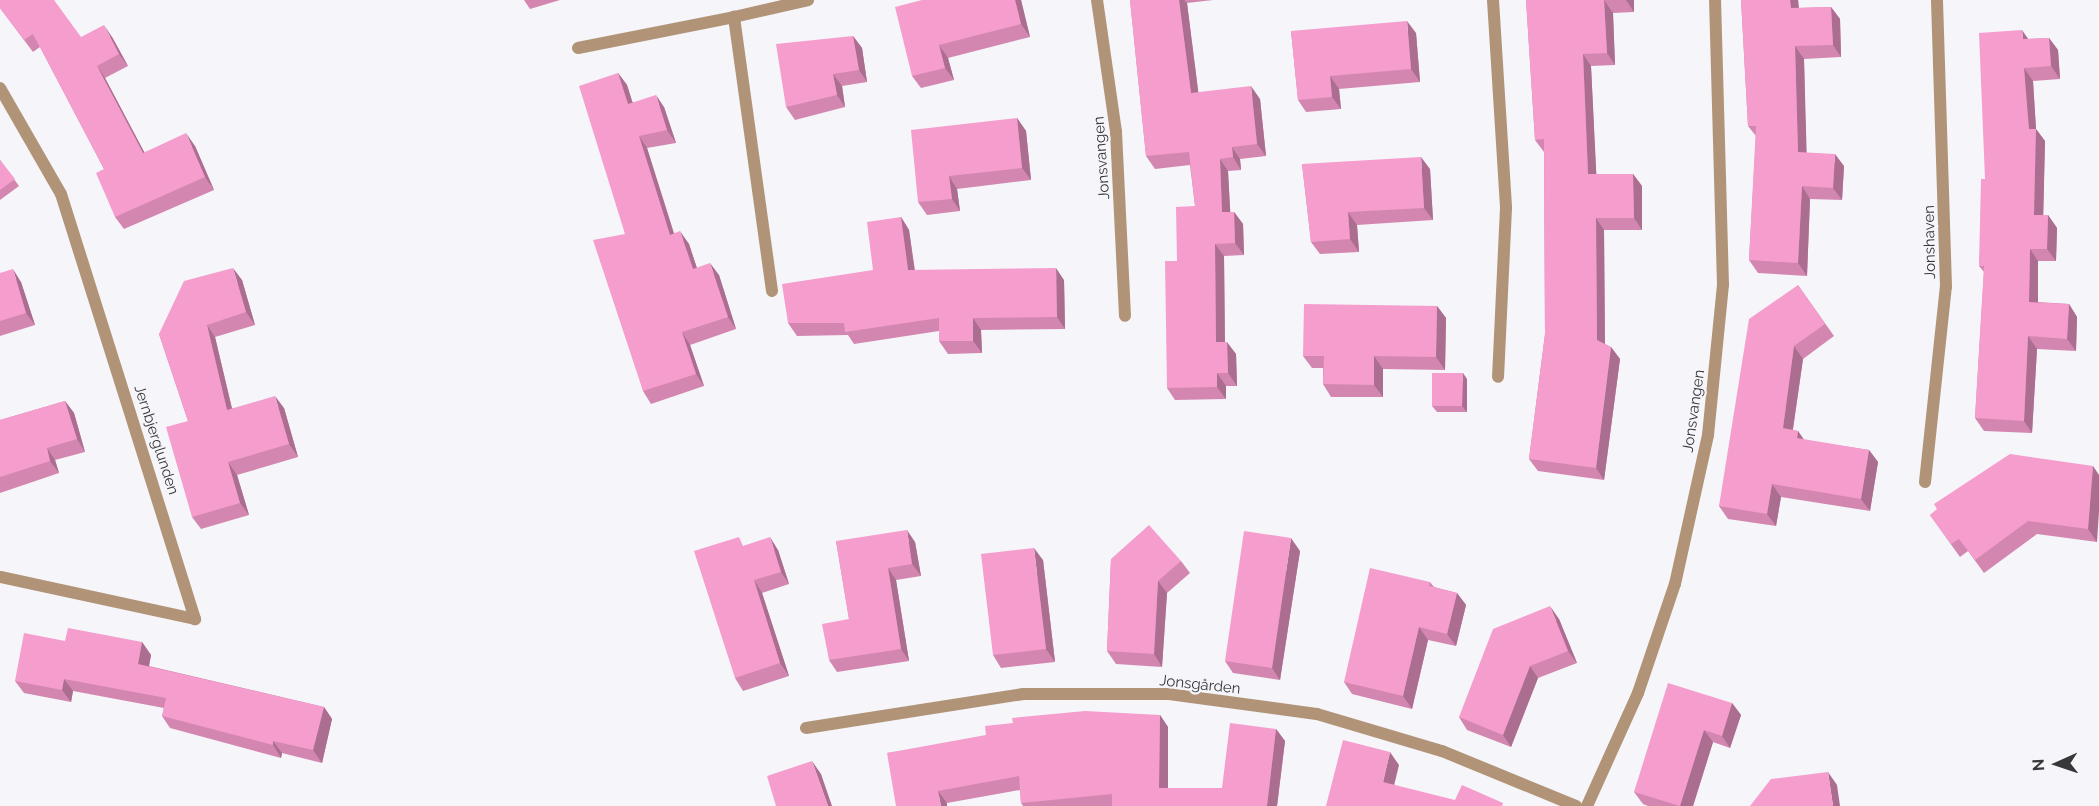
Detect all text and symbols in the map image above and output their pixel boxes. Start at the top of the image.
street label: Jonsvangen [1090,116,1114,200]
street label: Jonshaven [1920,205,1940,279]
street label: Jonsvangen [1679,368,1709,454]
street label: Jernbjerglunden [130,383,182,497]
street label: Jonsgården [1159,672,1241,698]
north arrow [2027,734,2087,794]
text: N [2029,758,2048,772]

